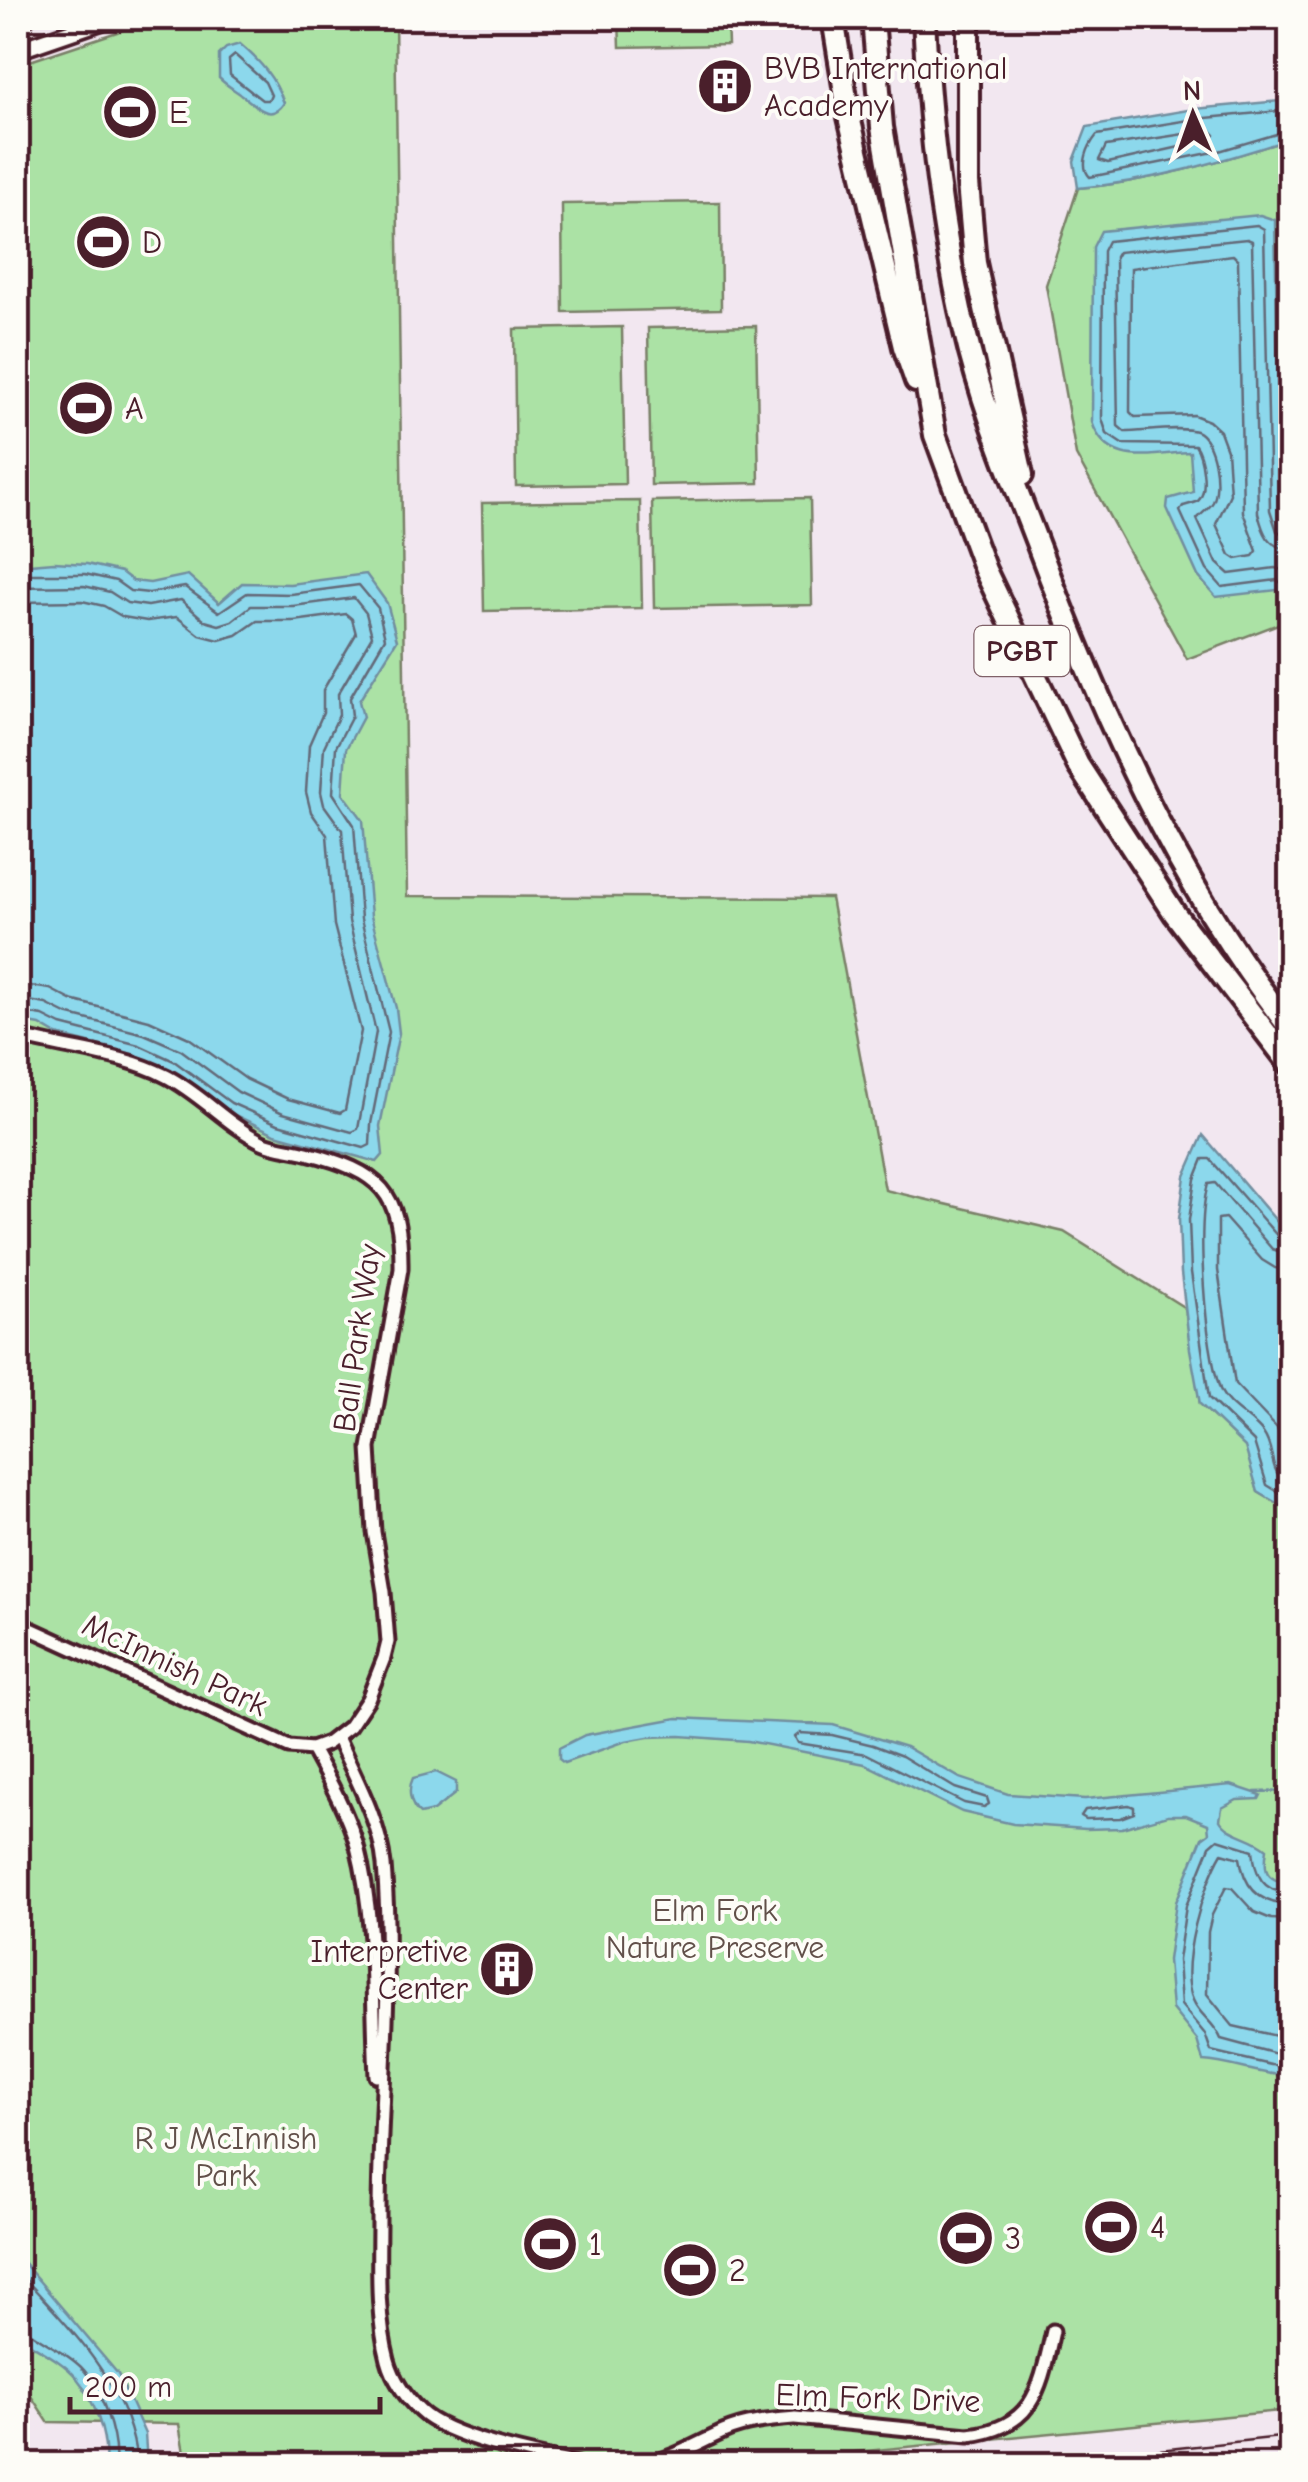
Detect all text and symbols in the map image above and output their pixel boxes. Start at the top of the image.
place label: BVB International Academy [764,50,1008,124]
building icon: BVB International Academy [695,56,755,116]
north arrow [1143,65,1243,165]
text: N [1182,75,1202,107]
sports icon: E [100,82,160,142]
place label: E [169,94,188,131]
sports icon: D [73,212,133,272]
place label: D [142,224,162,261]
sports icon: A [56,378,116,438]
place label: A [125,390,144,427]
road number: PGBT [974,626,1070,676]
street label: Ball Park Way [325,1241,389,1434]
street label: McInnish Park [77,1606,274,1724]
park label: Elm Fork Nature Preserve [606,1892,824,1966]
place label: Interpretive Center [310,1933,468,2007]
building icon: Interpretive Center [477,1939,537,1999]
park label: R J McInnish Park [135,2120,317,2194]
sports icon: 4 [1081,2197,1141,2257]
sports icon: 3 [936,2208,996,2268]
place label: 4 [1150,2209,1166,2246]
sports icon: 1 [520,2214,580,2274]
place label: 3 [1005,2220,1021,2257]
place label: 1 [589,2226,602,2263]
sports icon: 2 [660,2240,720,2300]
place label: 2 [729,2252,746,2289]
scale bar [70,2352,380,2414]
text: 200 m [85,2370,172,2405]
street label: Elm Fork Drive [775,2376,981,2420]

